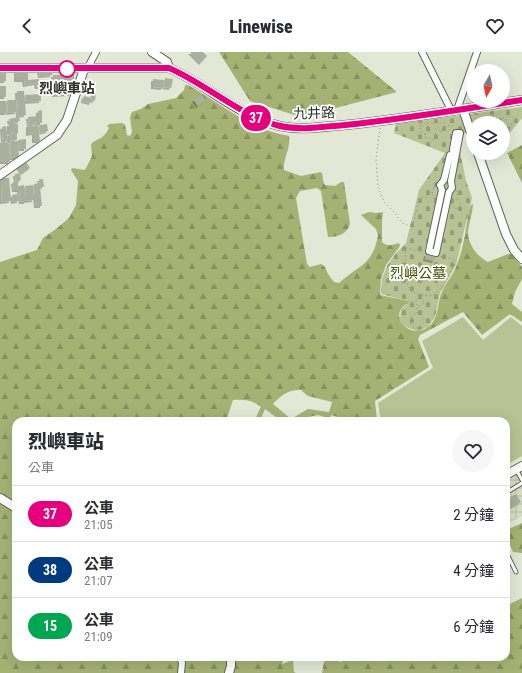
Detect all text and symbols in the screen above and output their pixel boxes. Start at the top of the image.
icon: back [16,15,38,37]
icon: heart [484,15,506,37]
text: Linewise [229,16,293,37]
marker: 烈嶼車站 [58,60,76,78]
north arrow [466,64,510,108]
map controls [466,64,510,160]
place label: 烈嶼車站 [39,80,95,96]
street label: 九井路 [293,104,335,122]
line badge: 37 [238,105,274,131]
text: 37 [249,110,263,126]
button: layers [466,116,510,160]
park label: 烈嶼公墓 [390,265,446,281]
text: 烈嶼車站 [28,430,104,453]
button: heart [452,430,494,472]
text: 公車 [28,460,54,475]
text: 公車 [84,499,114,517]
text: 37 [43,506,57,522]
text: 2 分鐘 [453,506,494,524]
text: 21:05 [84,517,113,532]
text: 公車 [84,555,114,573]
text: 38 [43,562,57,578]
text: 4 分鐘 [453,562,494,580]
text: 21:07 [84,573,113,588]
text: 公車 [84,611,114,629]
text: 15 [43,618,57,634]
text: 6 分鐘 [453,618,494,636]
text: 21:09 [84,629,113,644]

